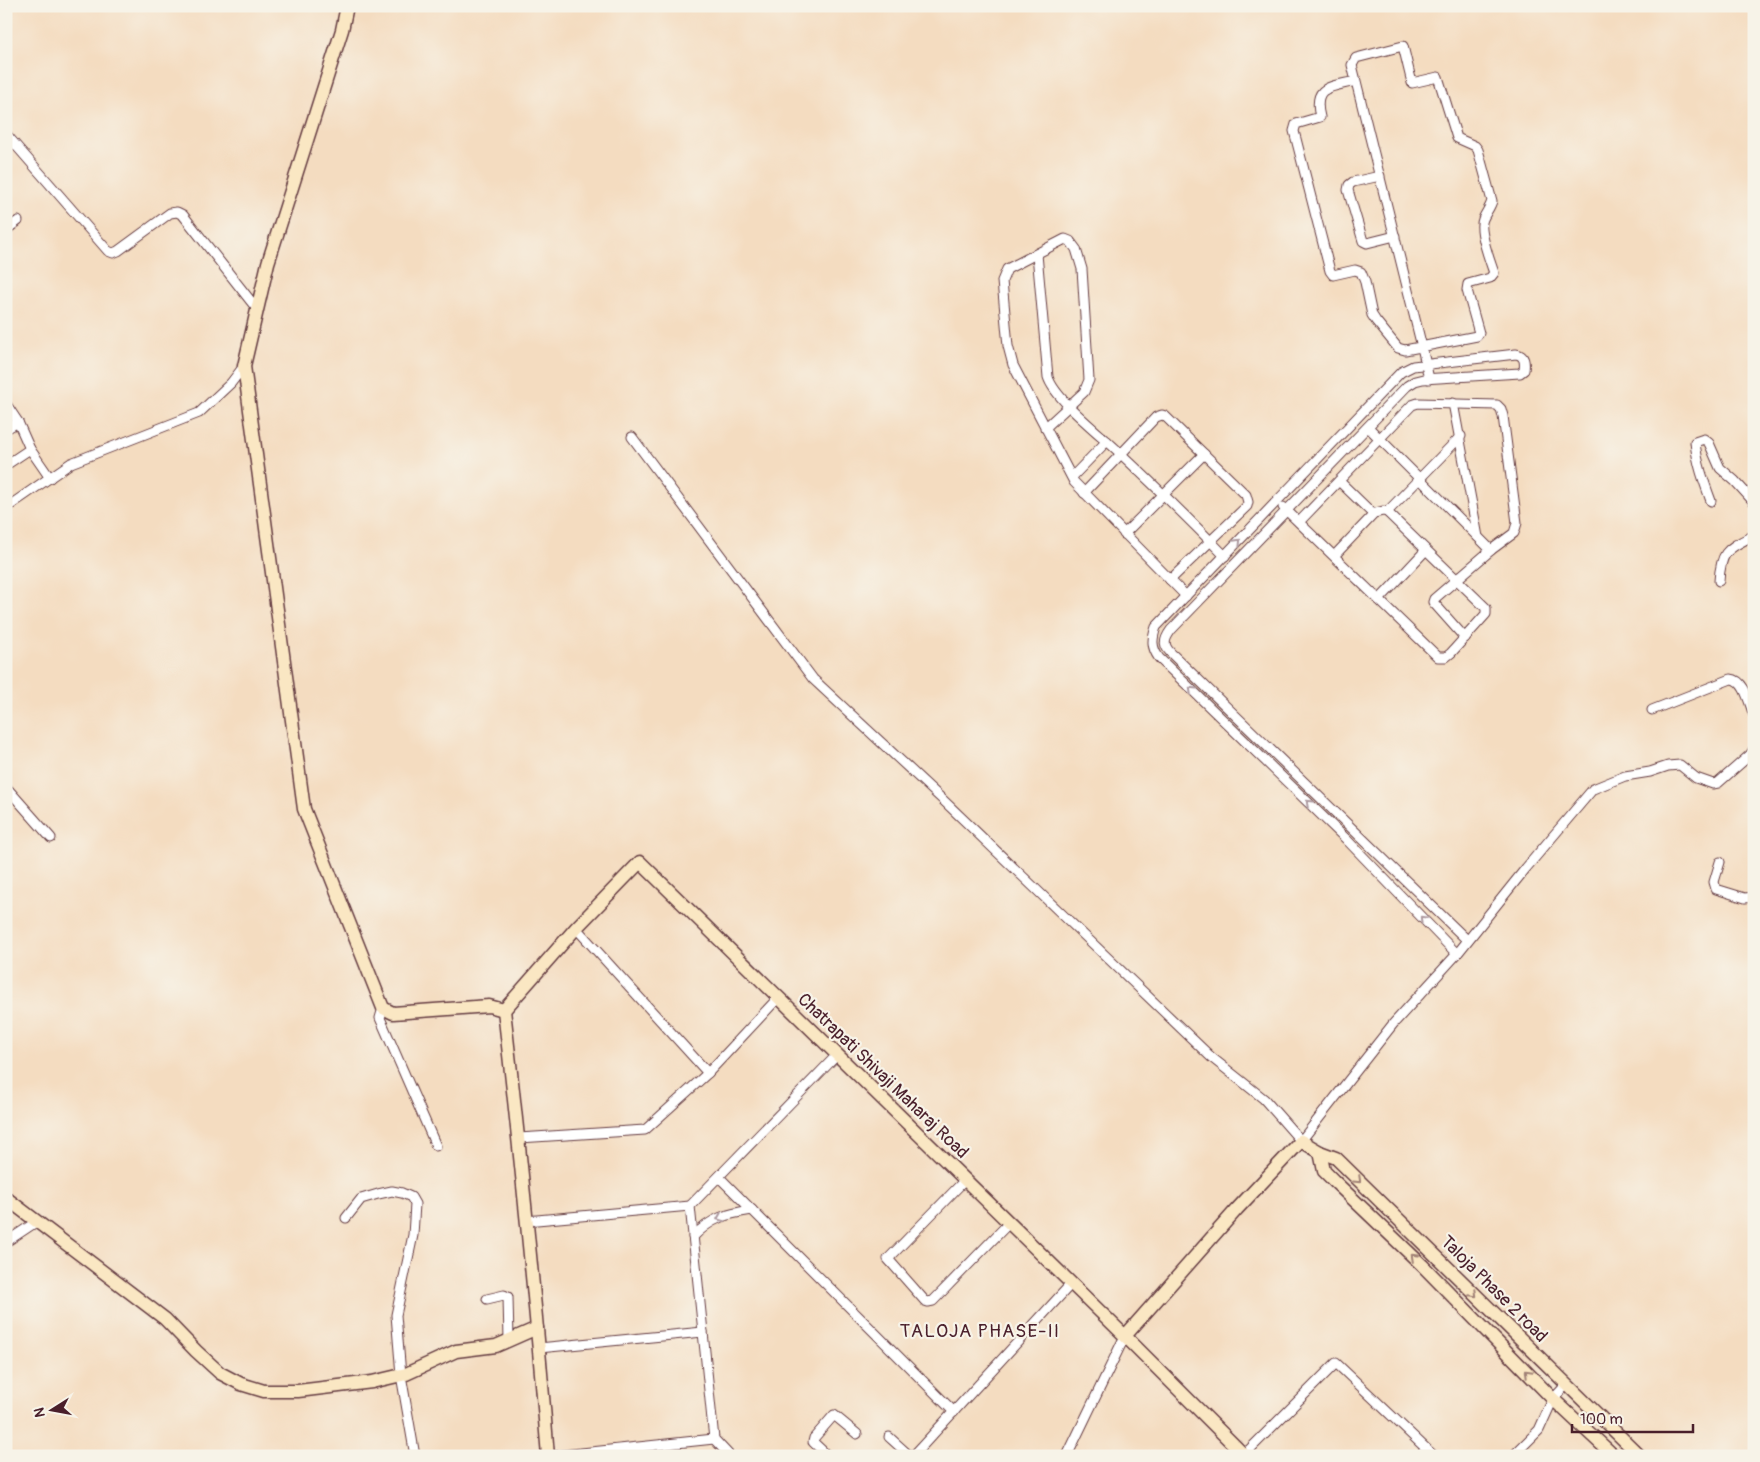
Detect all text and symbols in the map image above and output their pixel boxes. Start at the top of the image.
one-way arrow [1232,539,1241,548]
one-way arrow [1189,687,1198,696]
one-way arrow [1306,800,1315,809]
one-way arrow [1420,916,1429,925]
street label: Chatrapati Shivaji Maharaj Road [793,988,973,1164]
one-way arrow [1353,1174,1362,1183]
one-way arrow [716,1211,725,1222]
street label: Taloja Phase 2 road [1436,1231,1552,1347]
one-way arrow [1411,1254,1420,1263]
one-way arrow [1469,1288,1478,1297]
district label: TALOJA PHASE-II [900,1319,1060,1343]
one-way arrow [1525,1370,1534,1379]
north arrow [28,1384,78,1434]
scale bar [1572,1402,1694,1434]
text: N [30,1406,49,1419]
text: 100 m [1580,1410,1623,1429]

